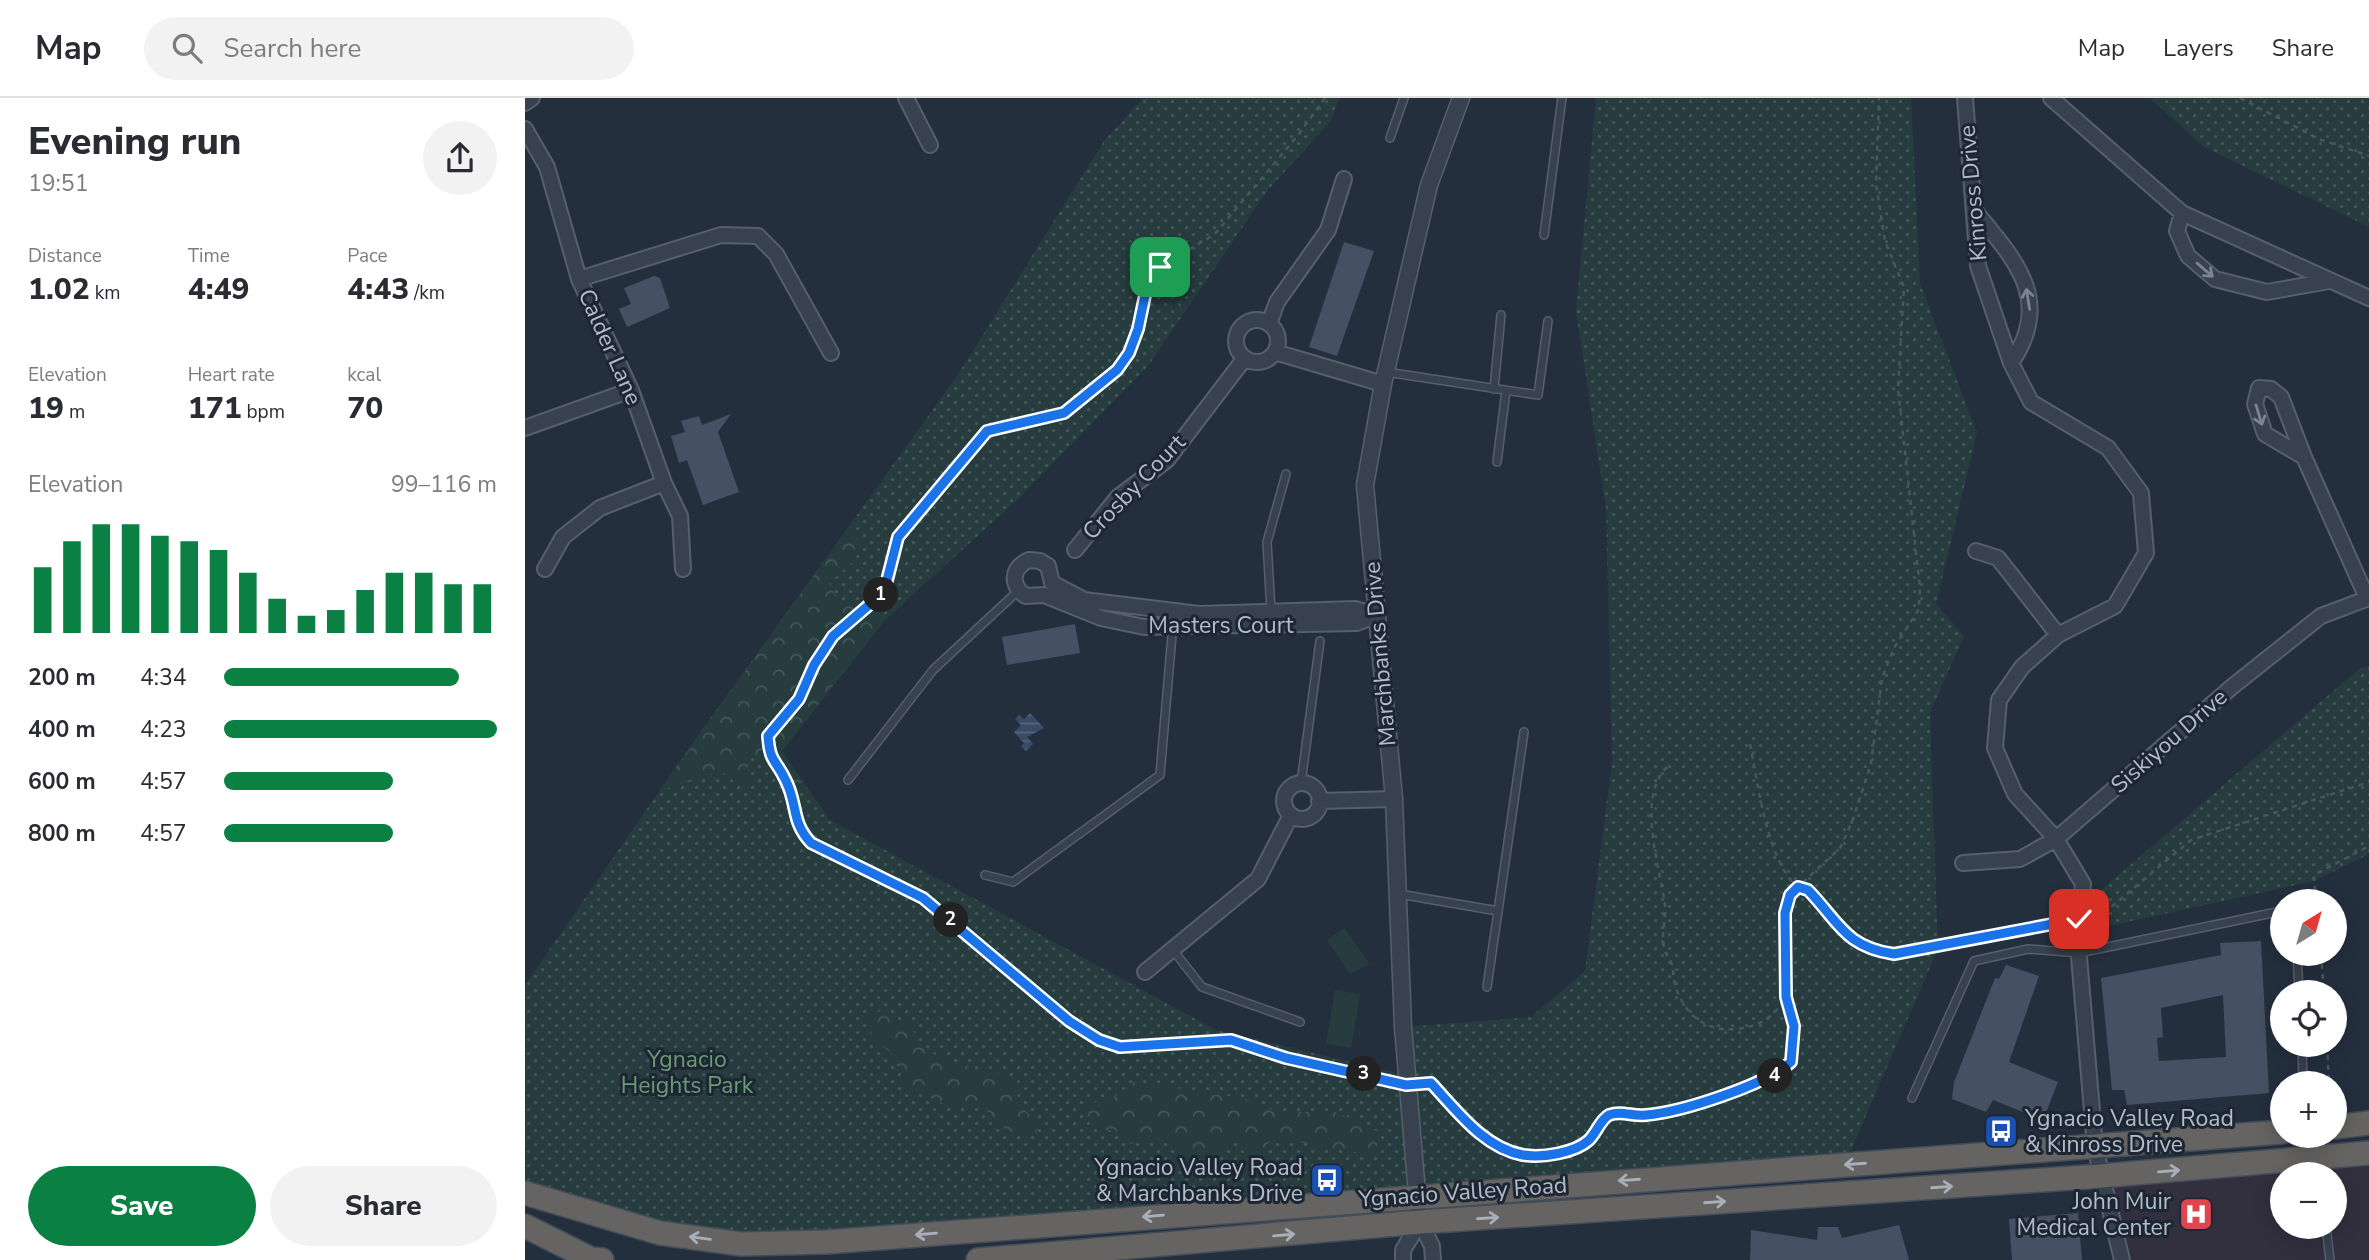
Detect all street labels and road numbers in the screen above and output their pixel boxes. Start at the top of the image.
street label: Kinross Drive [1952,124,1994,262]
street label: Calder Lane [571,284,649,410]
street label: Crosby Court [1076,427,1193,547]
street label: Marchbanks Drive [1356,560,1404,748]
street label: Masters Court [1148,610,1295,641]
street label: Siskiyou Drive [2104,682,2234,800]
street label: Ygnacio Valley Road [1357,1169,1568,1215]

